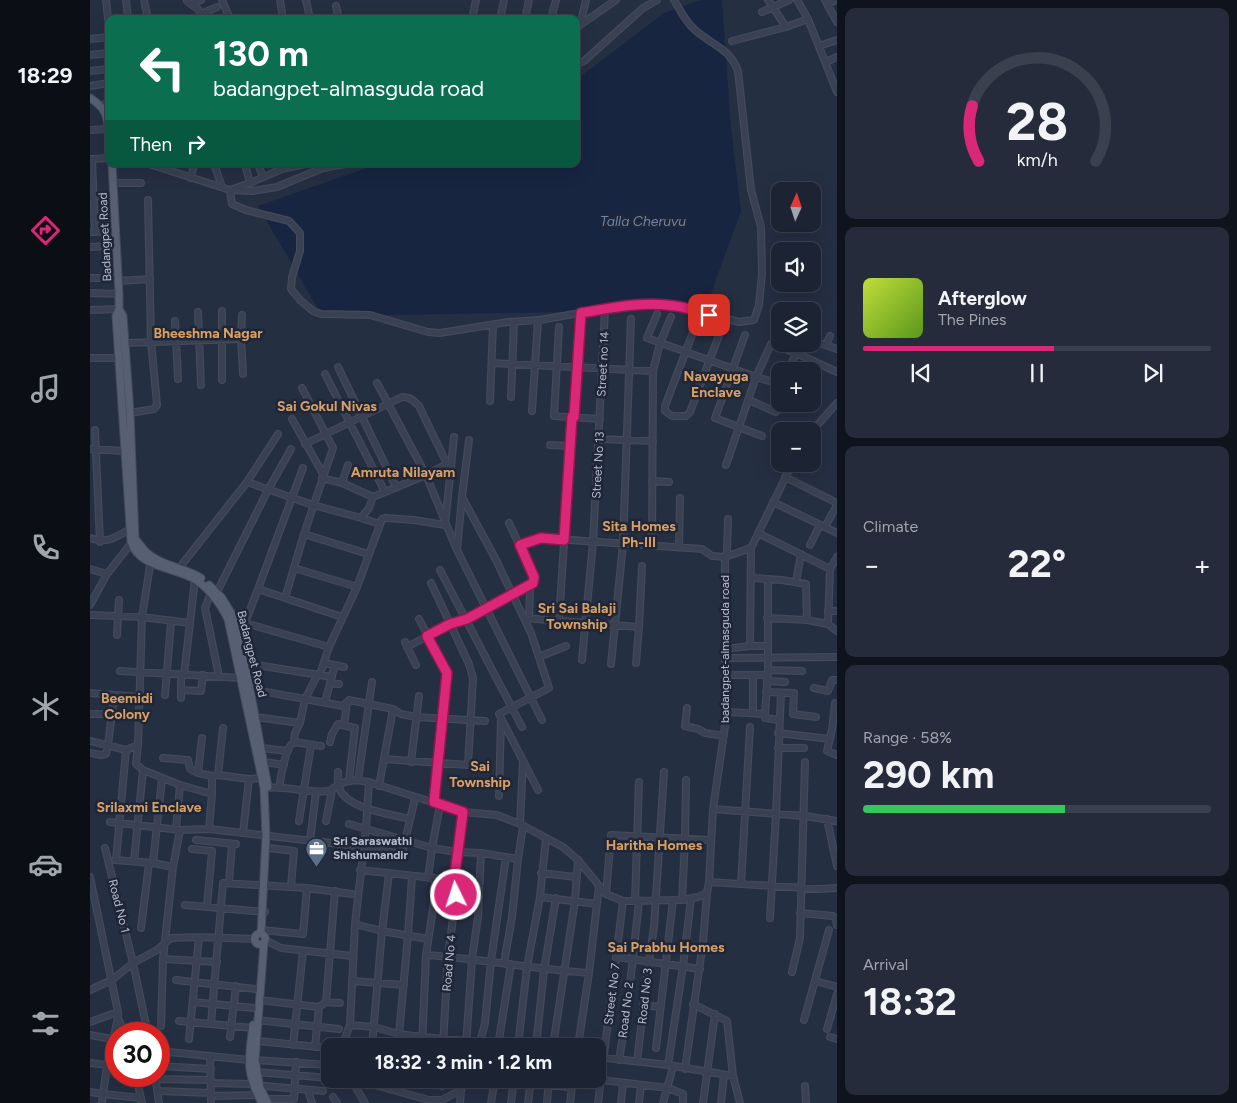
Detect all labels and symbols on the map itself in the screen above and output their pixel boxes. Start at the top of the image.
north arrow [771,182,821,232]
street label: Badangpet Road [96,192,114,282]
water label: Talla Cheruvu [600,213,686,230]
pin [688,294,730,336]
district label: Bheeshma Nagar [153,325,263,342]
street label: Street no 14 [594,330,612,397]
district label: Navayuga Enclave [684,368,748,401]
district label: Sai Gokul Nivas [277,398,377,415]
street label: Street No 13 [589,431,607,499]
district label: Amruta Nilayam [351,464,455,481]
district label: Sita Homes Ph-III [602,518,676,551]
street label: badangpet-almasguda road [718,575,732,723]
district label: Sri Sai Balaji Township [538,600,616,633]
street label: Badangpet Road [234,609,270,699]
district label: Beemidi Colony [101,690,153,723]
district label: Sai Township [449,758,511,791]
district label: Srilaxmi Enclave [97,799,202,816]
place label: Sri Saraswathi Shishumandir [333,834,412,862]
office icon: Sri Saraswathi Shishumandir [305,836,329,867]
district label: Haritha Homes [606,837,703,854]
position arrow [429,868,481,920]
street label: Road No 1 [106,878,132,934]
street label: Road No 4 [440,933,459,992]
district label: Sai Prabhu Homes [608,939,725,956]
street label: Street No 7 [601,962,623,1026]
street label: Road No 3 [635,967,655,1025]
street label: Road No 2 [616,981,636,1039]
speed limit sign: 30 [105,1022,170,1087]

